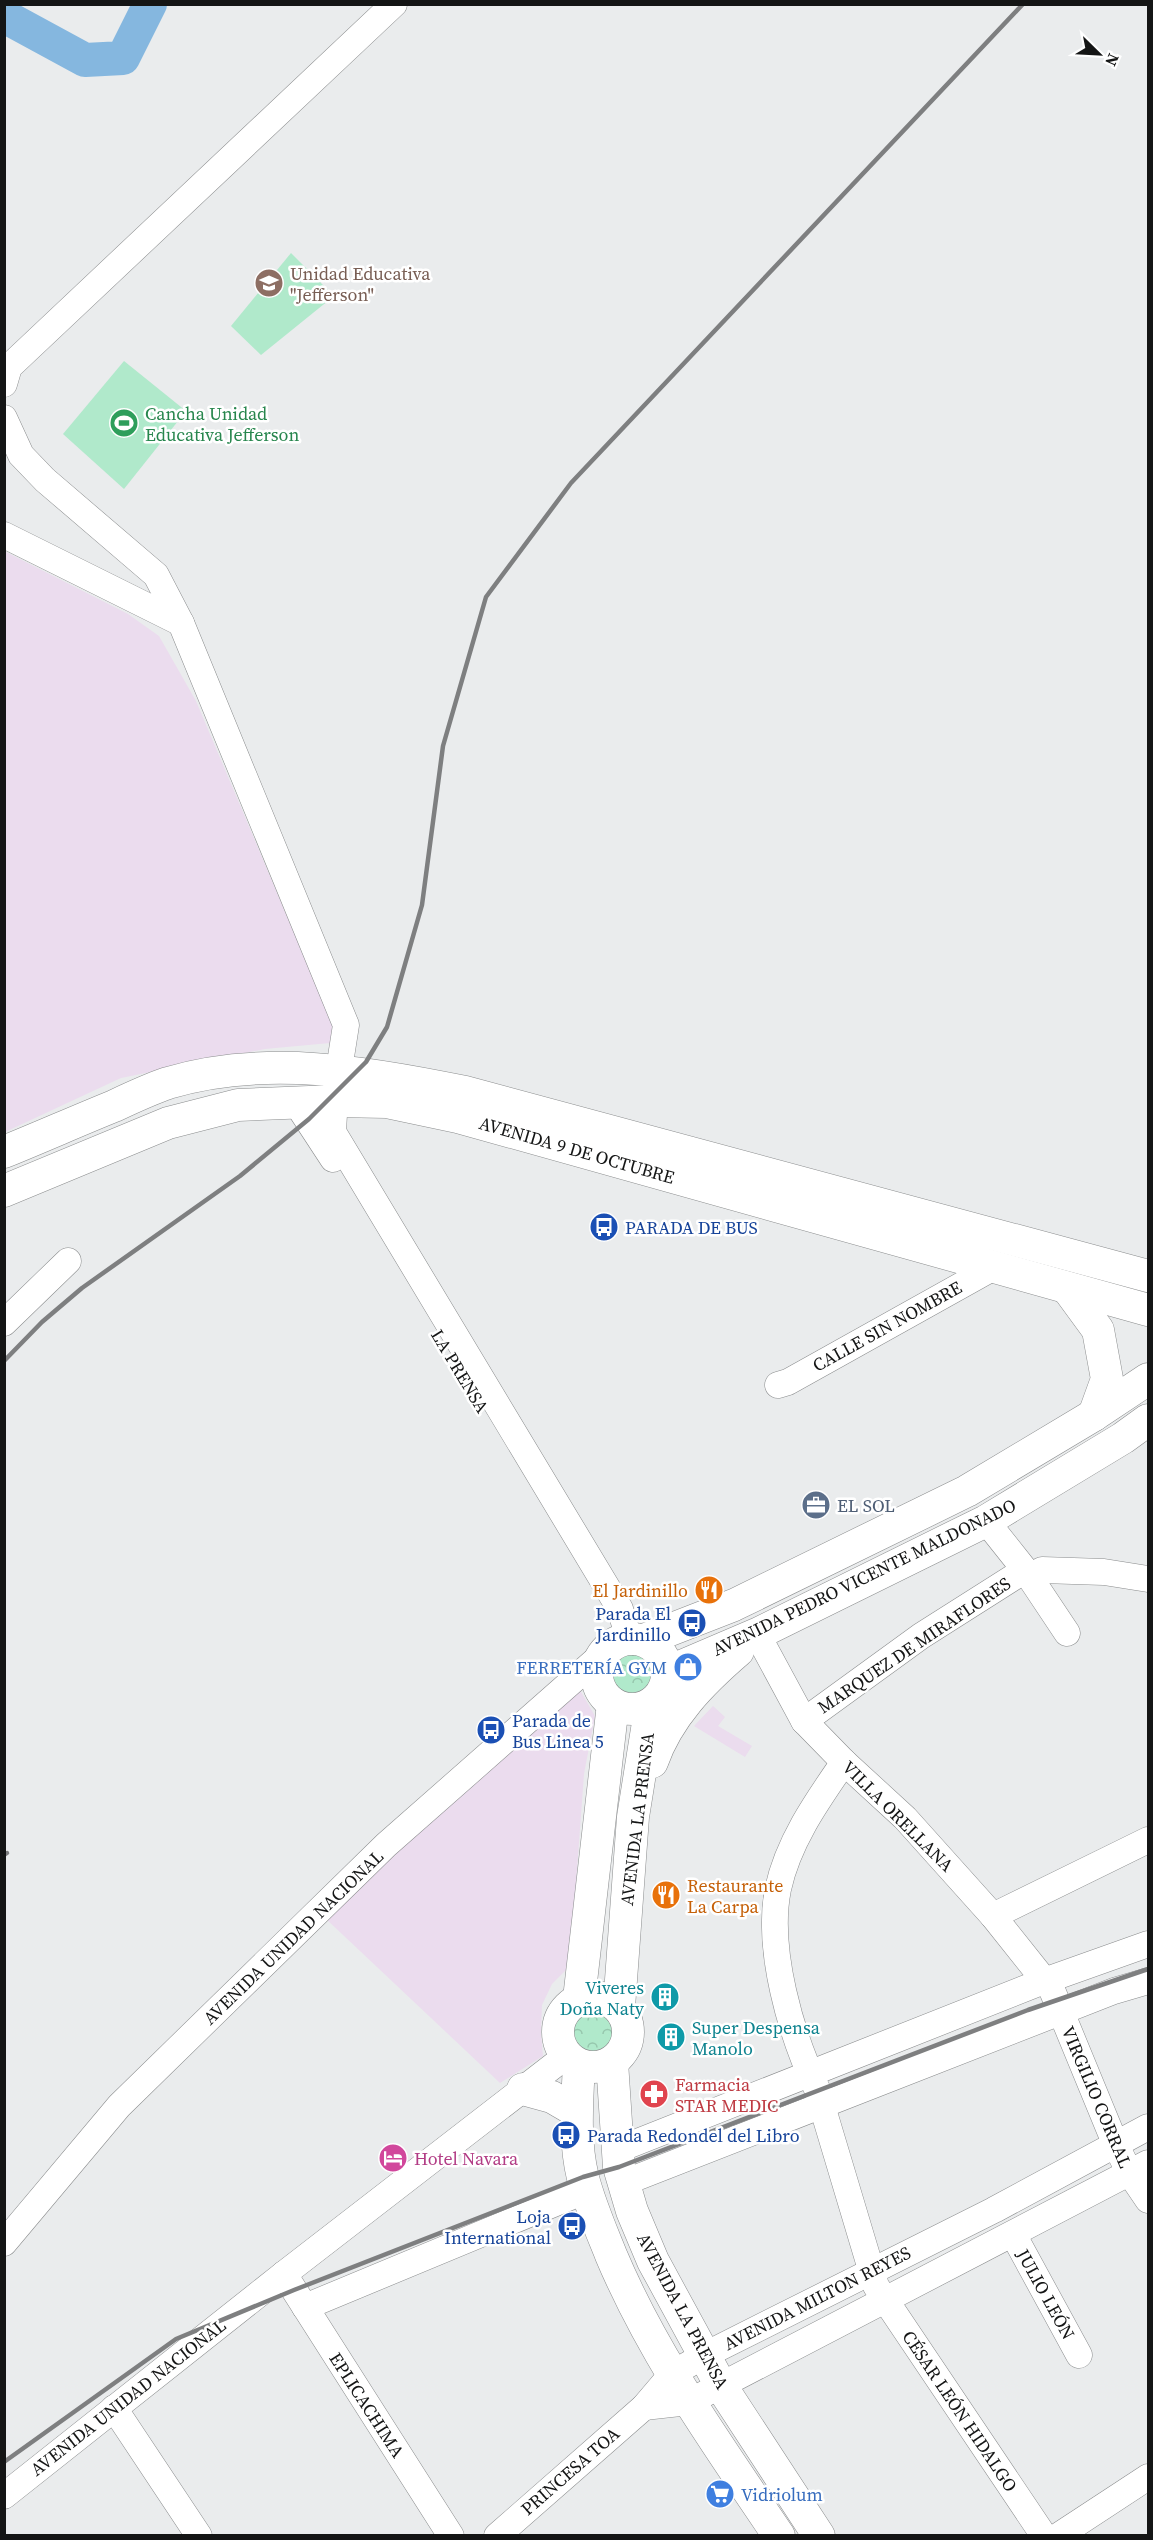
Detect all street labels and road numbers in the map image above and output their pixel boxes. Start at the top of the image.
street label: AVENIDA 9 DE OCTUBRE [476,1110,678,1190]
street label: CALLE SIN NOMBRE [808,1275,966,1377]
street label: LA PRENSA [425,1324,495,1418]
street label: AVENIDA PEDRO VICENTE MALDONADO [708,1492,1020,1662]
street label: MARQUEZ DE MIRAFLORES [812,1571,1016,1719]
street label: AVENIDA LA PRENSA [614,1731,660,1907]
street label: VILLA ORELLANA [837,1755,959,1877]
street label: AVENIDA UNIDAD NACIONAL [197,1844,389,2030]
street label: VIRGILIO CORRAL [1056,2022,1138,2172]
street label: AVENIDA LA PRENSA [631,2228,735,2394]
street label: AVENIDA MILTON REYES [719,2240,915,2356]
street label: JULIO LEÓN [1010,2243,1081,2344]
street label: AVENIDA UNIDAD NACIONAL [25,2313,231,2481]
street label: CÉSAR LEÓN HIDALGO [897,2325,1023,2497]
street label: EPLICACHIMA [324,2347,410,2463]
street label: PRINCESA TOA [515,2421,625,2521]

